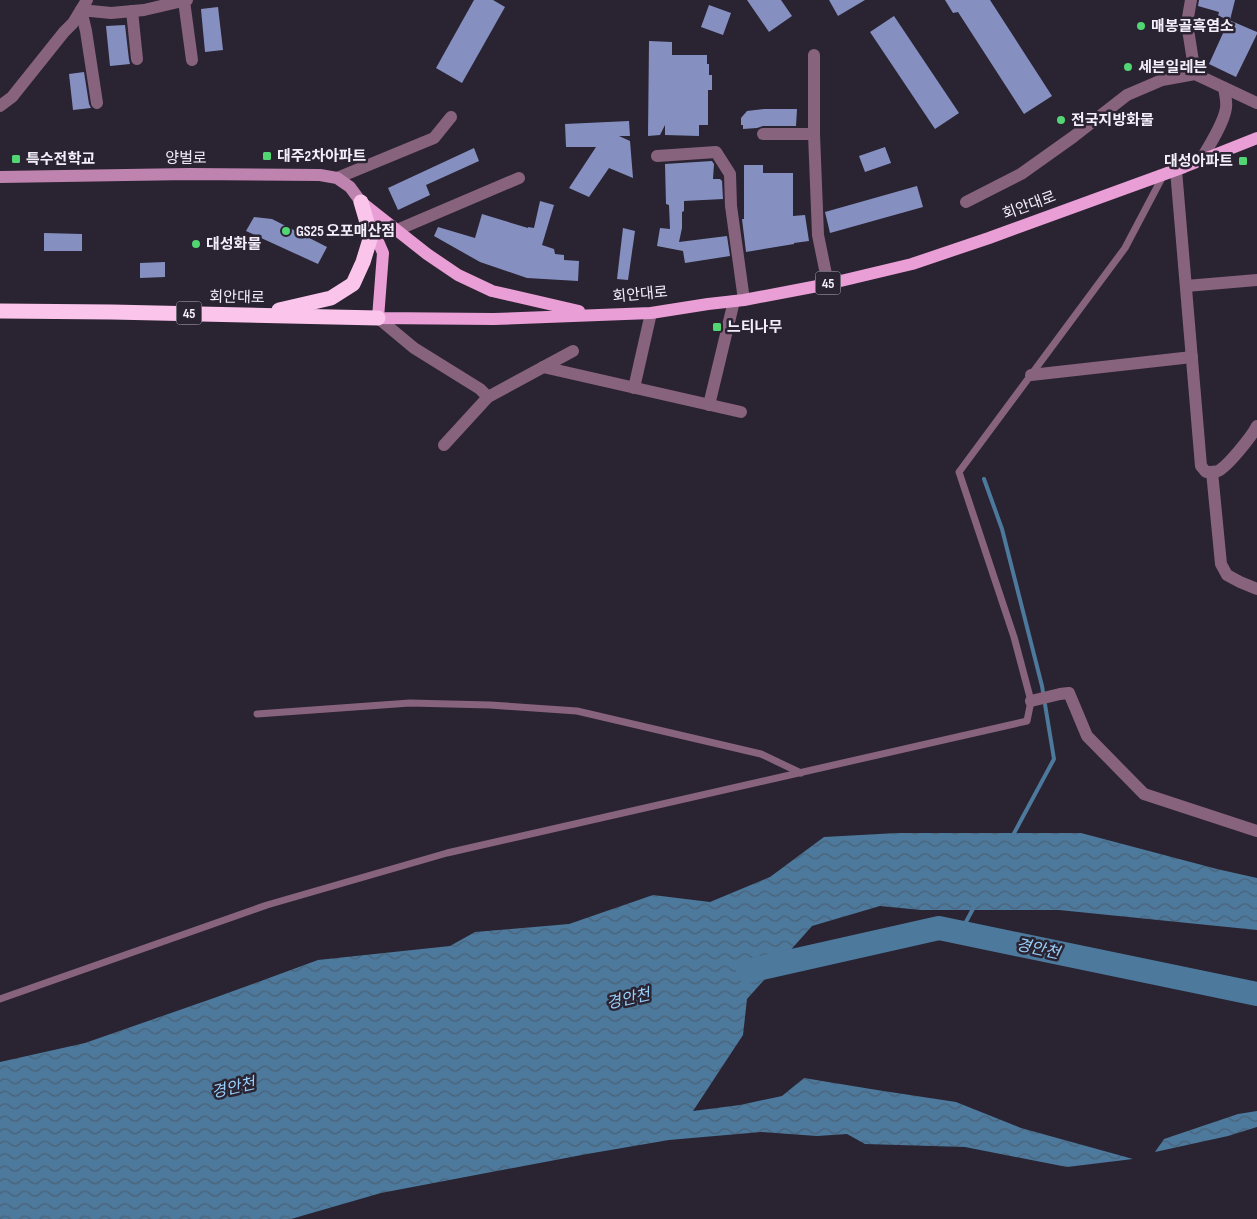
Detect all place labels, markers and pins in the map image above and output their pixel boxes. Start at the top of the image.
place label: 매봉골흑염소 [1151,17,1234,36]
marker: 매봉골흑염소 [1135,20,1147,32]
place label: 세븐일레븐 [1138,58,1207,77]
marker: 세븐일레븐 [1122,61,1134,73]
place label: 전국지방화물 [1071,111,1154,130]
marker: 전국지방화물 [1055,114,1067,126]
place label: 대주2차아파트 [277,147,367,166]
place label: 특수전학교 [26,150,95,169]
marker: 대주2차아파트 [261,150,273,162]
place label: 대성아파트 [1164,152,1233,171]
marker: 특수전학교 [10,153,22,165]
marker: 대성아파트 [1237,155,1249,167]
place label: GS25 오포매산점 [296,222,395,241]
marker: GS25 오포매산점 [280,225,292,237]
place label: 대성화물 [206,235,261,254]
marker: 대성화물 [190,238,202,250]
place label: 느티나무 [727,318,782,337]
marker: 느티나무 [711,321,723,333]

